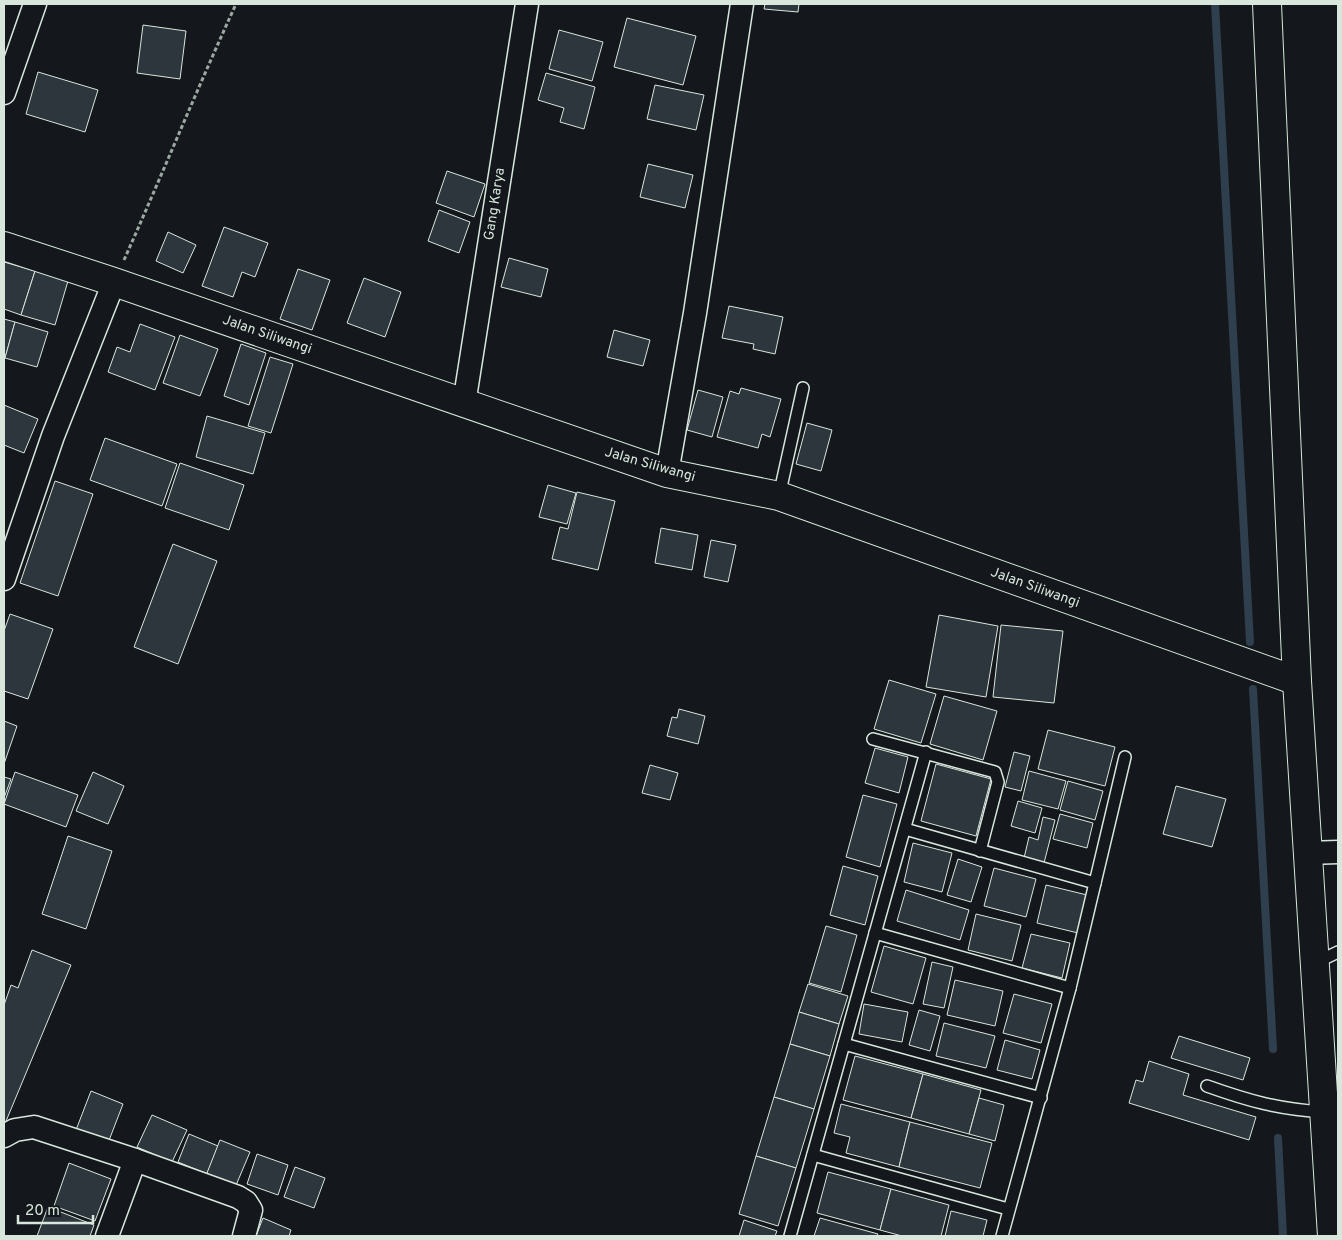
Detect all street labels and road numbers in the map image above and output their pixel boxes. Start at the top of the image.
street label: Gang Karya [481,167,509,241]
street label: Jalan Siliwangi [220,312,314,358]
street label: Jalan Siliwangi [603,444,697,486]
street label: Jalan Siliwangi [988,564,1082,612]

